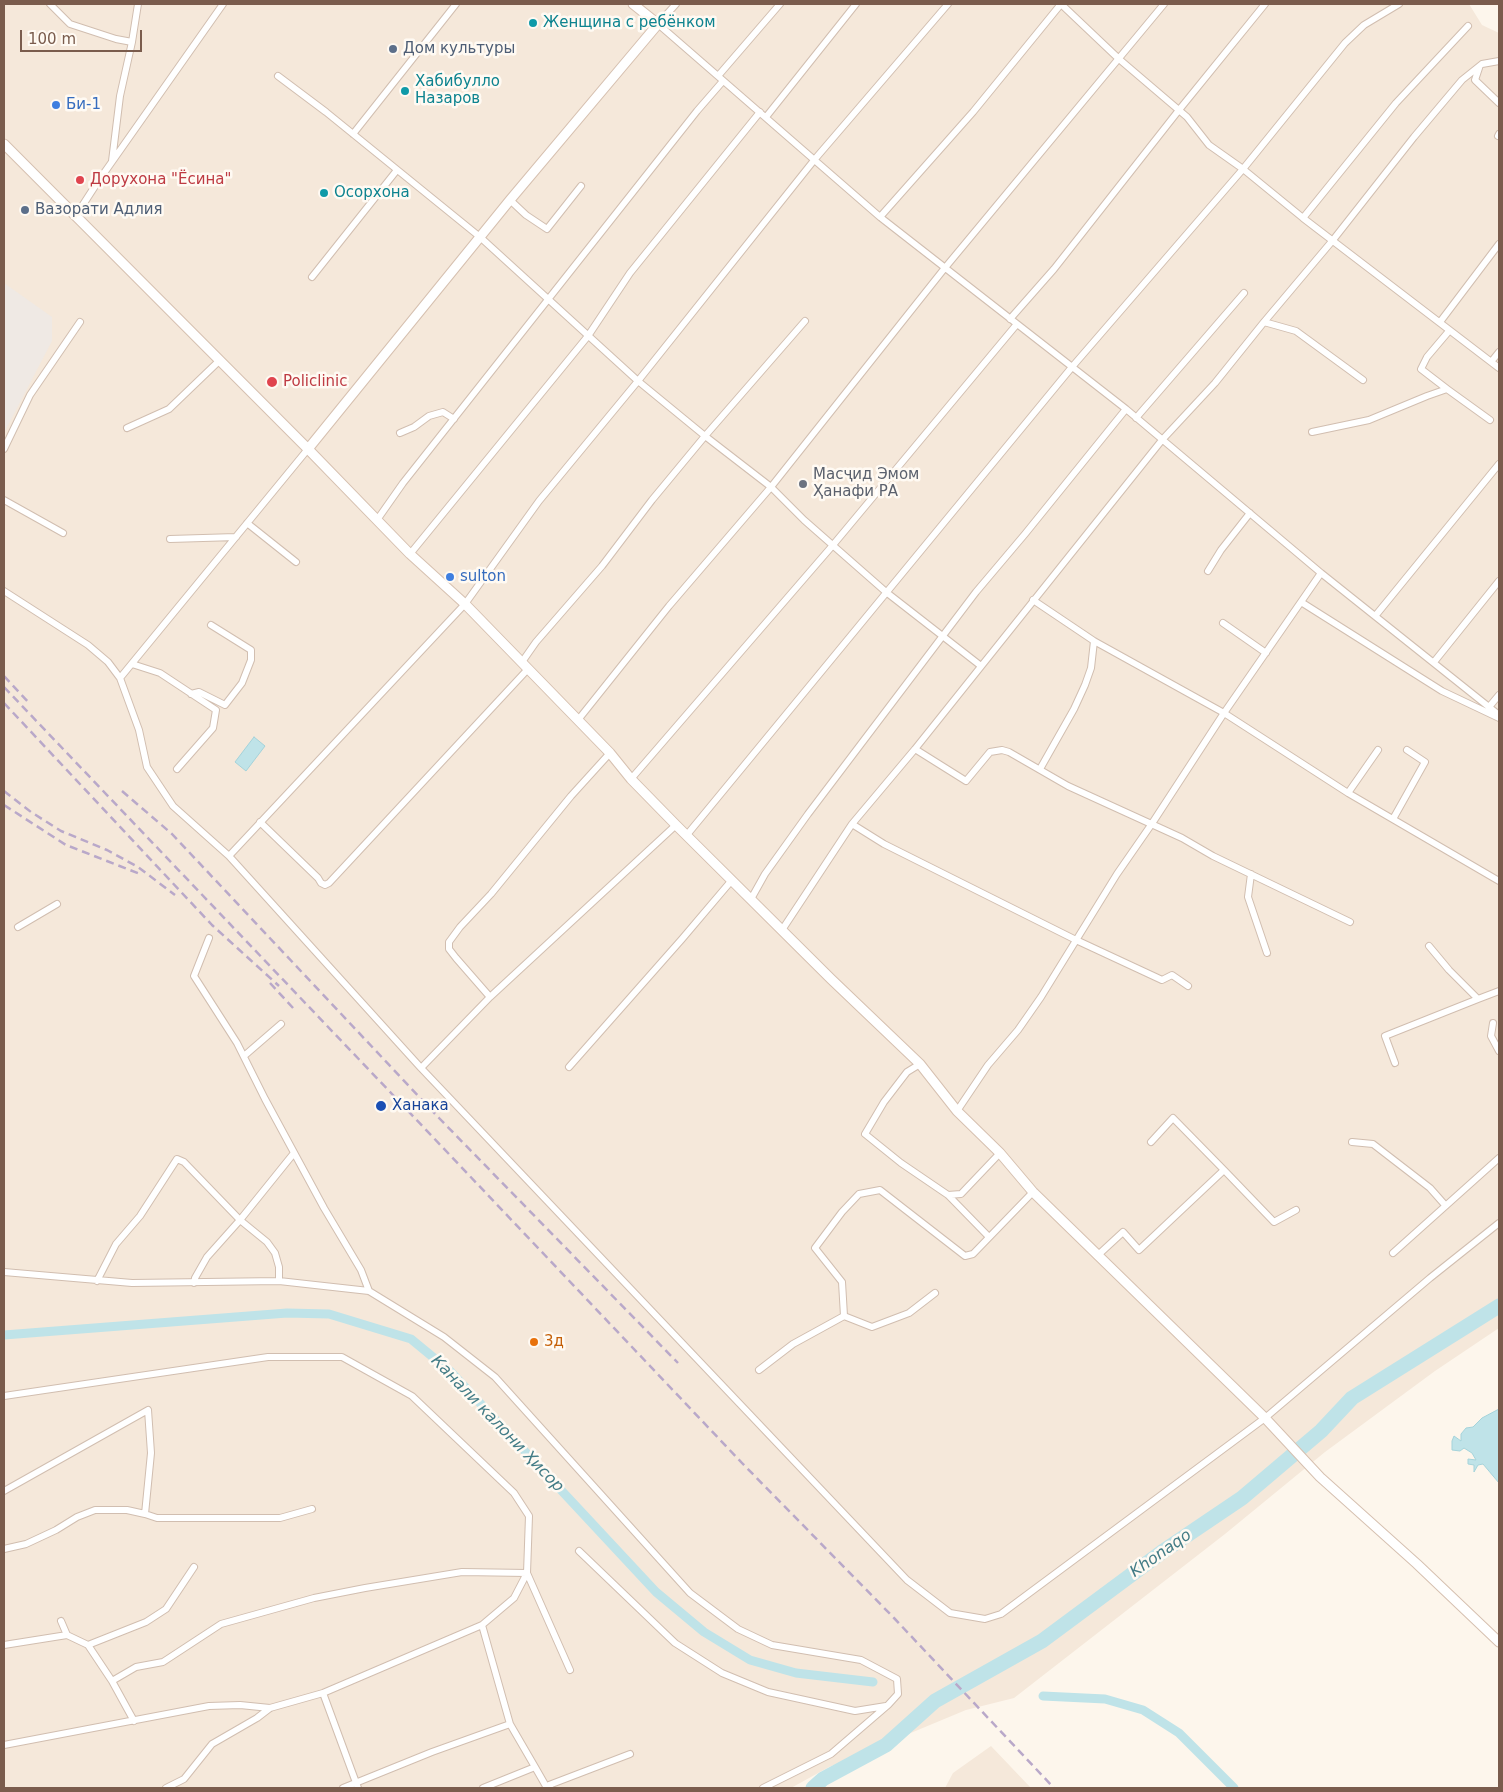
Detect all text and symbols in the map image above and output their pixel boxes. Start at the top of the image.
place label: Женщина с ребёнком [543,14,715,32]
marker: Женщина с ребёнком [527,17,539,29]
scale bar [22,20,145,52]
text: 100 m [28,30,76,48]
place label: Дом культуры [403,40,515,58]
marker: Дом культуры [387,43,399,55]
place label: Хабибулло Назаров [415,73,500,108]
marker: Хабибулло Назаров [399,85,411,97]
place label: Би-1 [66,96,101,114]
marker: Би-1 [50,99,62,111]
place label: Дорухона "Ёсина" [90,171,231,189]
marker: Дорухона "Ёсина" [74,174,86,186]
place label: Осорхона [334,184,410,202]
marker: Осорхона [318,187,330,199]
place label: Вазорати Адлия [35,201,163,219]
marker: Вазорати Адлия [19,204,31,216]
place label: Policlinic [283,373,348,391]
marker: Policlinic [265,375,279,389]
place label: Масҷид Эмом Ҳанафи РА [813,466,919,501]
marker: Масҷид Эмом Ҳанафи РА [797,478,809,490]
place label: sulton [460,568,506,586]
marker: sulton [444,571,456,583]
place label: Ханака [392,1097,449,1115]
marker: Ханака [374,1099,388,1113]
place label: 3д [544,1333,564,1351]
marker: 3д [528,1336,540,1348]
water label: Канали калони Ҳисор [427,1352,567,1496]
water label: Khonaqo [1127,1526,1195,1582]

